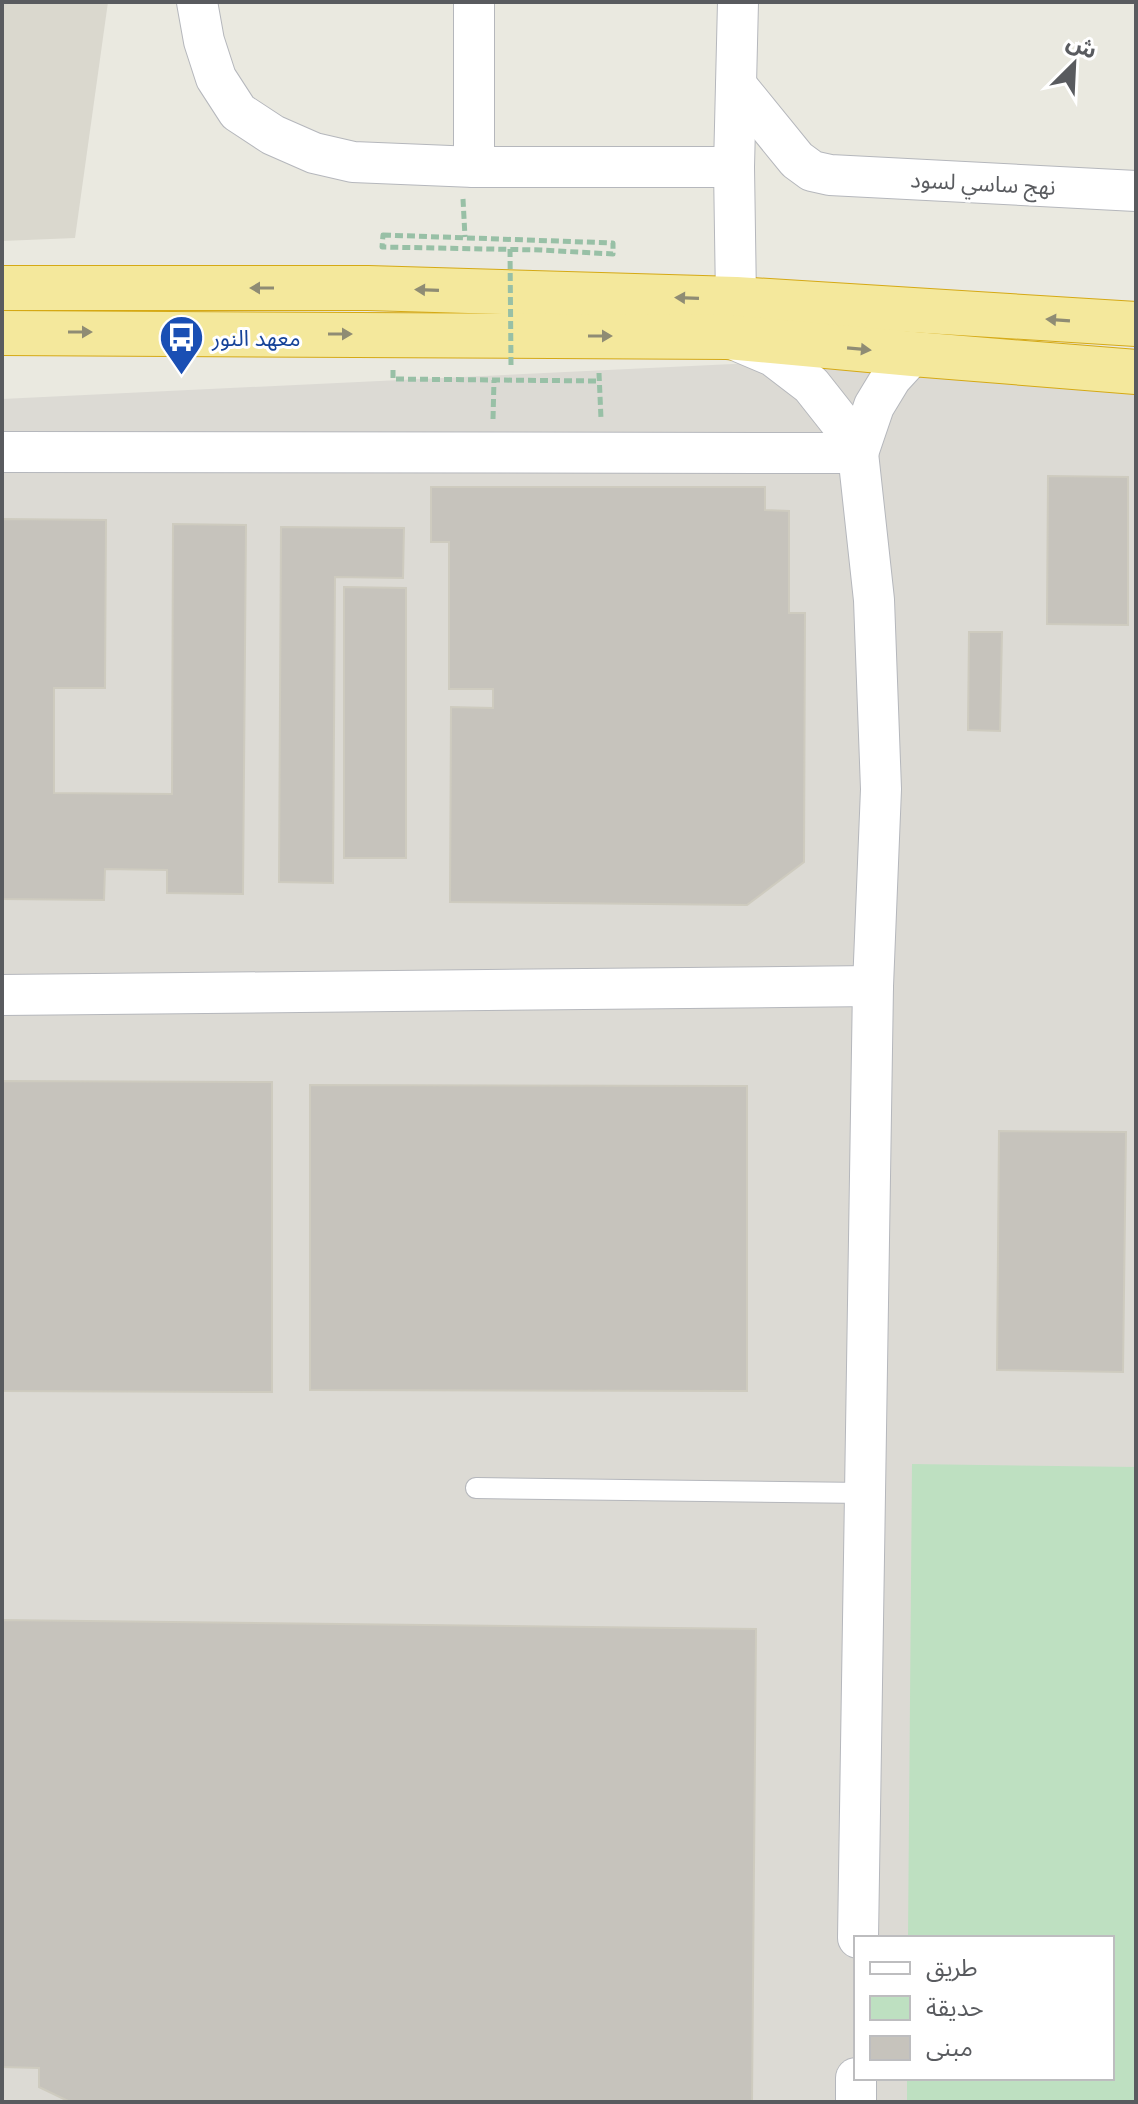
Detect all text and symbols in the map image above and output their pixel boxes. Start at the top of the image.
north arrow [1034,24,1114,104]
text: ش [1063,27,1102,65]
street label: نهج ساسي لسود [910,165,1056,204]
one-way arrow [249,282,274,294]
one-way arrow [414,284,439,296]
one-way arrow [674,291,699,304]
one-way arrow [1045,313,1070,326]
bus stop icon: معهد النور [157,314,205,377]
place label: معهد النور [211,324,301,352]
one-way arrow [68,326,93,339]
one-way arrow [328,328,353,341]
one-way arrow [588,330,613,342]
one-way arrow [847,343,872,356]
legend [854,1936,1114,2080]
text: طريق [926,1952,978,1983]
text: حديقة [926,1992,984,2022]
text: مبنى [926,2032,973,2062]

